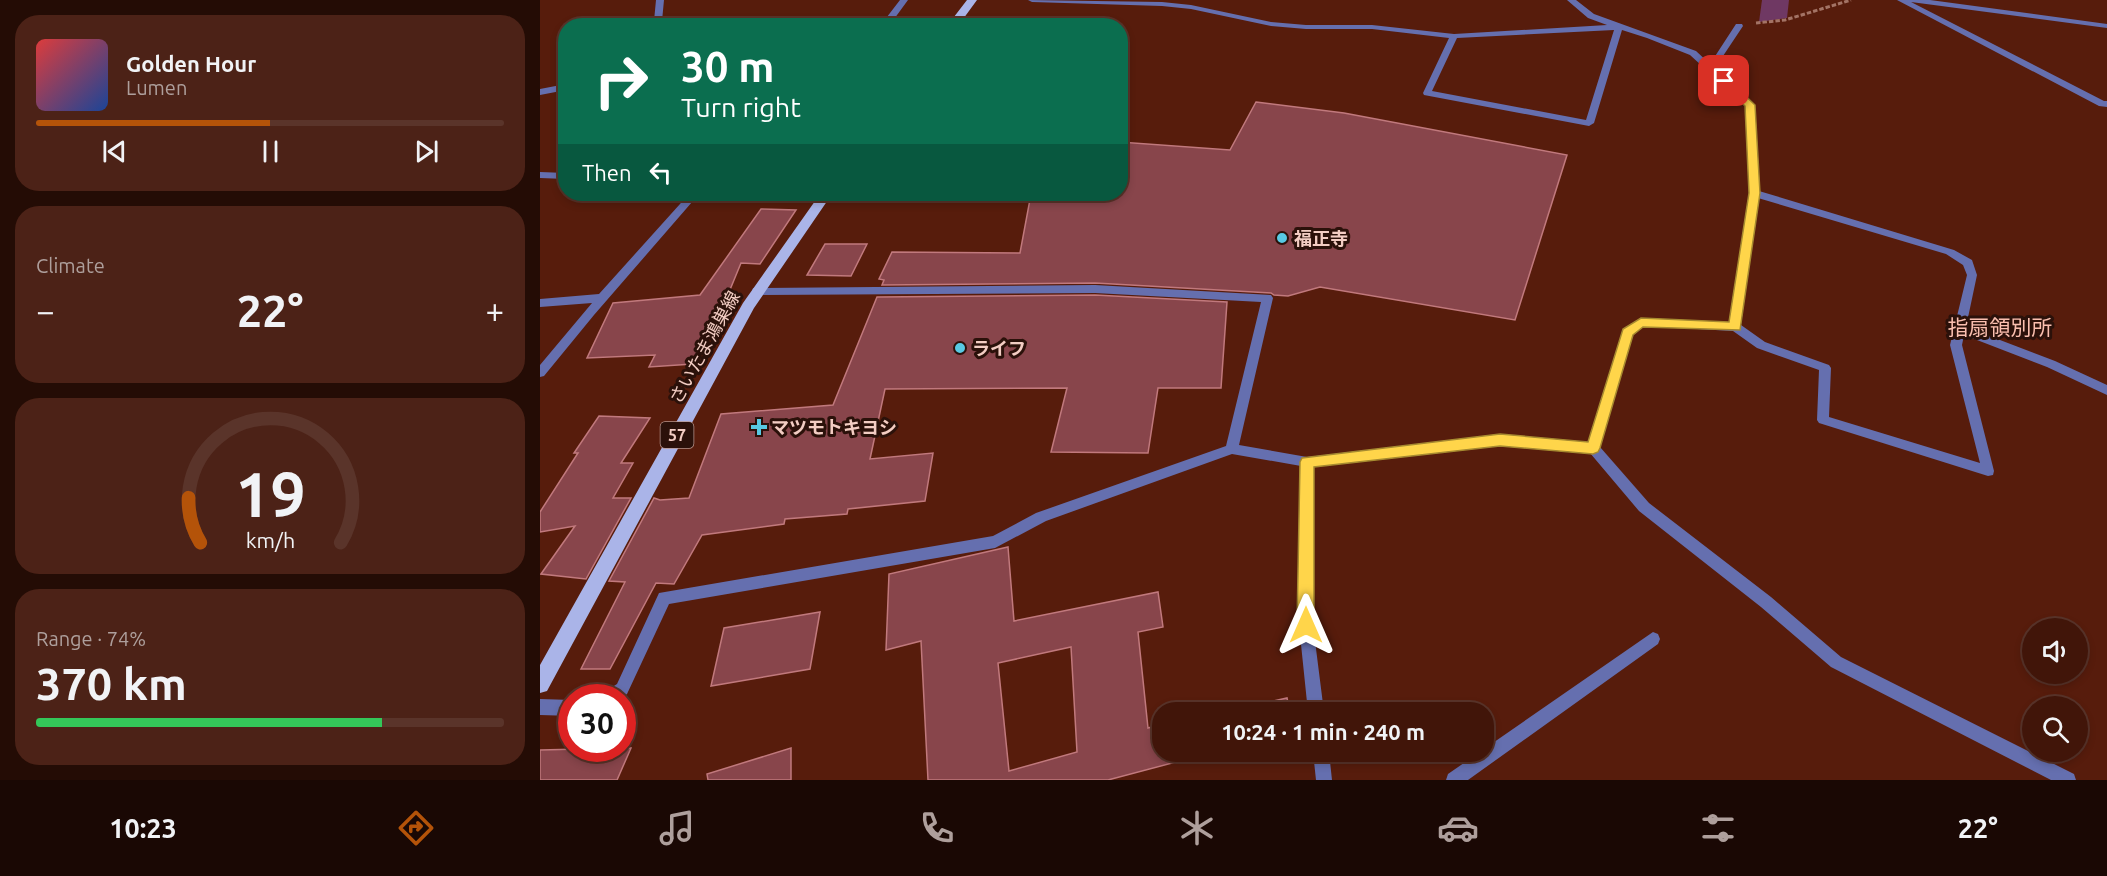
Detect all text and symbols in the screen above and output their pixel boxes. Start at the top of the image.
icon: right [582,42,660,120]
text: 30 m [681,43,775,90]
text: Golden Hour [126,51,256,76]
pin [1698,55,1749,106]
icon: arrive [1707,64,1740,97]
text: Lumen [126,76,187,99]
text: Turn right [681,92,801,122]
icon: previous [98,135,131,168]
icon: pause [254,135,287,168]
icon: next [410,135,443,168]
icon: left [644,156,677,189]
text: Then [582,160,632,185]
place label: 福正寺 [1294,228,1348,248]
marker: 福正寺 [1275,231,1289,245]
text: Climate [36,254,105,277]
text: 22° [237,285,303,336]
street label: さいたま鴻巣線 [665,287,743,407]
text: − [36,292,55,329]
text: + [485,292,504,329]
district label: 指扇領別所 [1948,315,2053,339]
place label: ライフ [972,338,1026,358]
marker: ライフ [953,341,967,355]
place label: マツモトキヨシ [771,417,897,437]
marker: マツモトキヨシ [752,420,766,434]
road number: 57 [660,422,694,448]
text: 19 [235,459,305,529]
text: km/h [245,528,295,552]
position arrow [1274,593,1338,657]
map controls [2022,618,2088,762]
button: sound [2022,618,2088,684]
text: Range · 74% [36,627,146,650]
text: 370 km [36,658,187,709]
speed limit sign: 30 [558,684,636,762]
button: search [2022,696,2088,762]
text: 10:24 · 1 min · 240 m [1221,719,1425,744]
icon: directions [395,807,437,849]
icon: music [656,807,698,849]
icon: phone [916,807,958,849]
icon: climate [1176,807,1218,849]
icon: car [1437,807,1479,849]
icon: filters [1697,807,1739,849]
text: 10:23 [109,813,177,843]
text: 22° [1958,813,1998,843]

